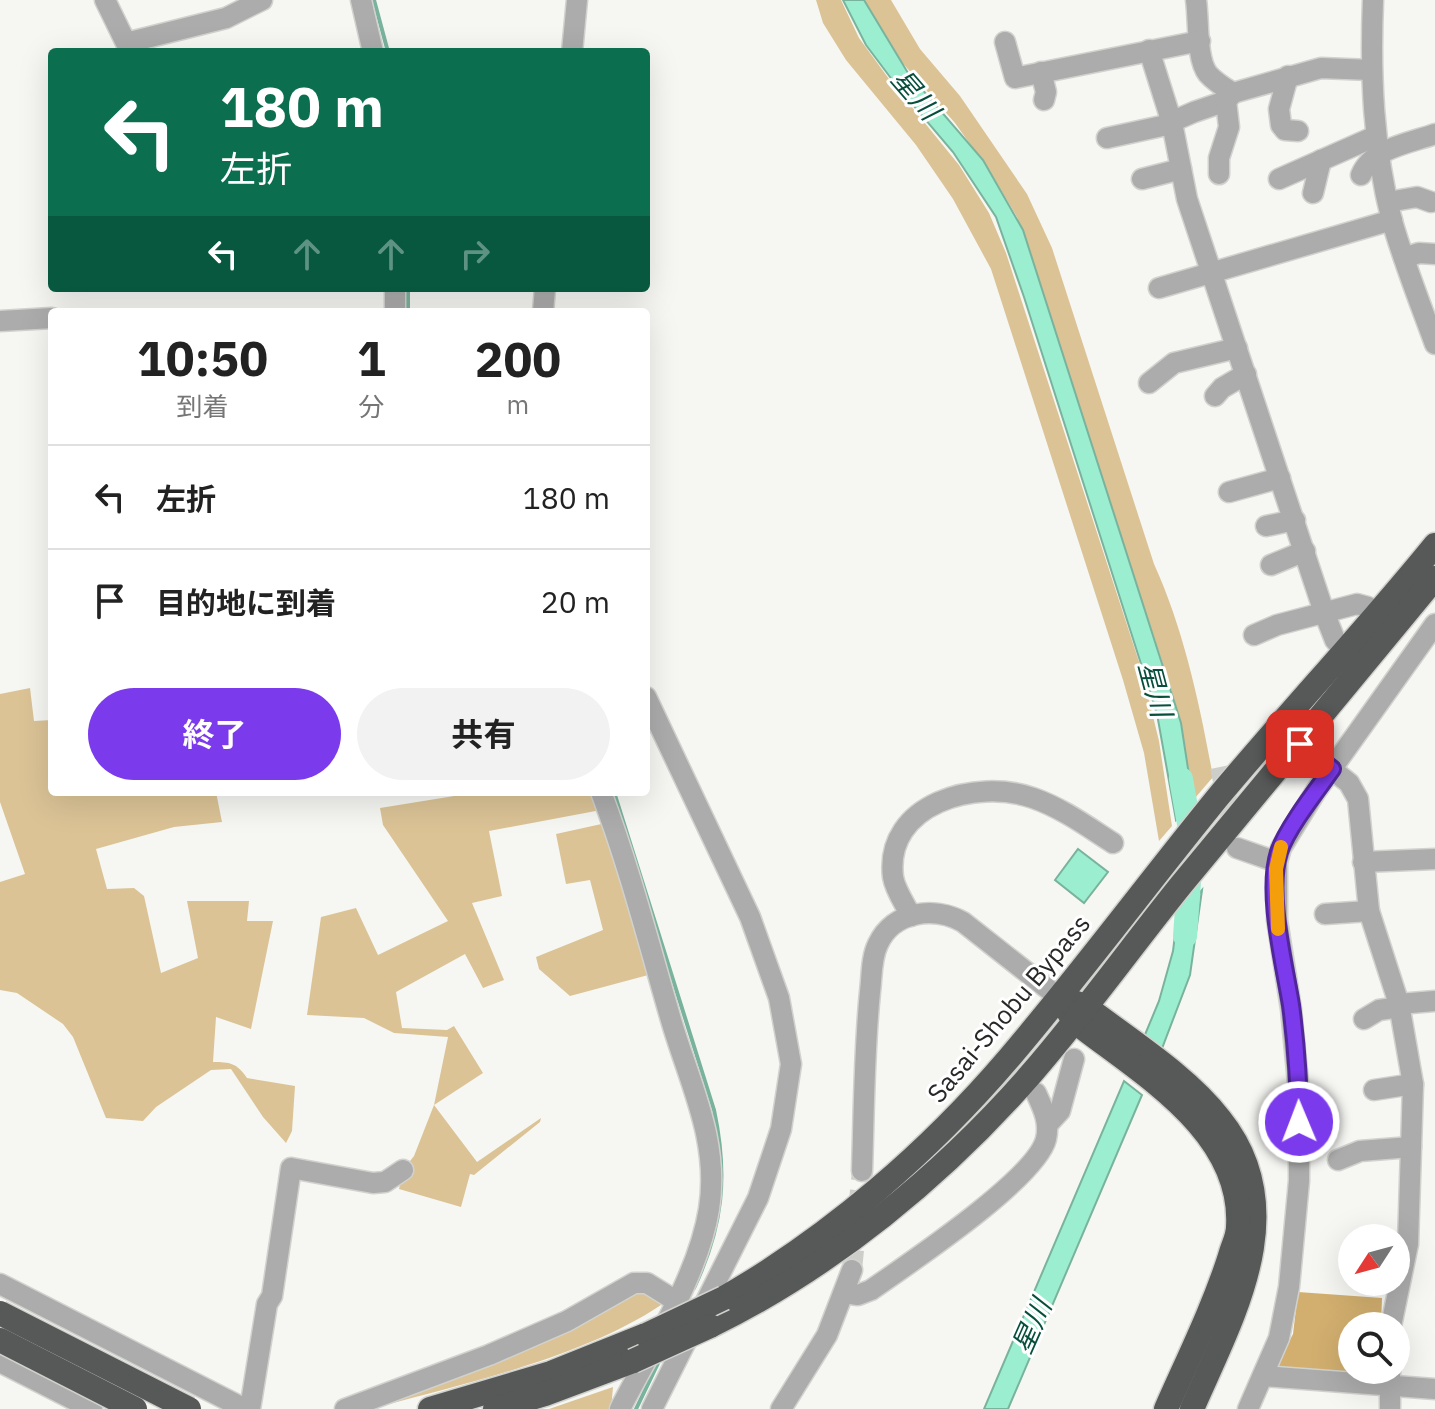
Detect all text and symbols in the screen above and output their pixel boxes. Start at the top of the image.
water label: 星川 [884,61,950,130]
text: 180 m [220,70,384,142]
icon: left [88,80,192,184]
text: 左折 [220,145,292,192]
icon: left [201,232,245,276]
icon: ahead [285,232,329,276]
icon: ahead [369,232,413,276]
icon: right [453,232,497,276]
text: 10:50 [137,327,268,389]
text: 1 [357,327,386,389]
text: 200 [475,328,561,390]
text: m [506,387,529,421]
text: 到着 [176,389,228,423]
text: 分 [358,389,384,423]
icon: left [88,475,132,519]
text: 180 m [523,478,610,517]
text: 左折 [156,479,216,518]
icon: arrive [88,579,132,623]
text: 20 m [541,582,610,621]
text: 目的地に到着 [156,583,336,622]
water label: 星川 [1131,657,1182,724]
button: 終了 [88,688,341,780]
button: 共有 [357,688,610,780]
pin [1266,710,1334,778]
icon: arrive [1278,722,1322,766]
street label: Sasai-Shobu Bypass [919,907,1097,1109]
position arrow [1257,1080,1341,1164]
north arrow [1338,1224,1410,1296]
map controls [1338,1224,1410,1384]
water label: 星川 [1003,1290,1061,1359]
button: search [1338,1312,1410,1384]

